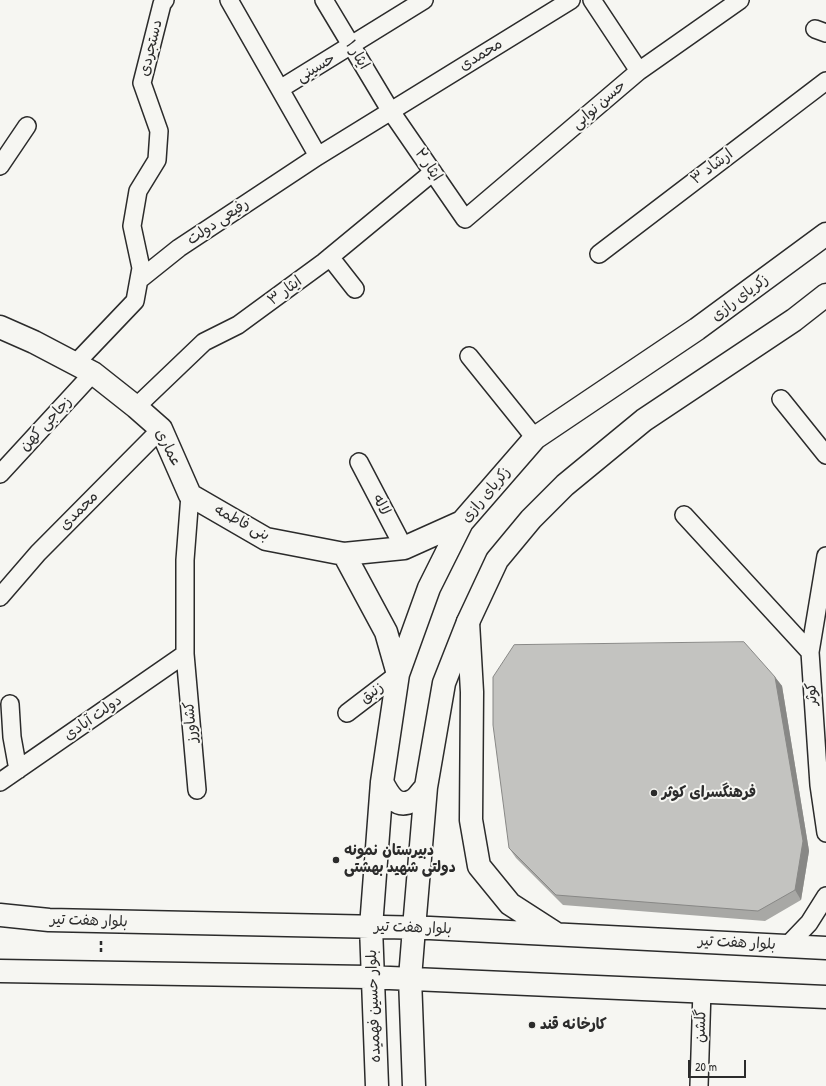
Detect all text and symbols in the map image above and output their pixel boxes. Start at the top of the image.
street label: دستجردی [135,18,167,78]
street label: محمدی [456,35,506,75]
street label: ۱ ایثار [341,37,373,73]
street label: حسینی [293,49,339,87]
street label: حسن نوابی [568,77,630,133]
street label: ایثار ۲ [410,145,446,185]
street label: ارشاد ۳ [687,145,737,189]
street label: رفیعی دولت [184,195,252,249]
street label: زکریای رازی [708,271,772,325]
street label: ایثار ۳ [264,273,306,309]
street label: زجاجی کهن [16,393,76,455]
street label: عماری [151,426,185,470]
street label: زکریای رازی [458,464,514,526]
street label: محمدی [56,488,102,534]
street label: لاله [368,492,394,518]
street label: بنی فاطمه [211,501,273,545]
street label: زنبق [357,678,387,708]
street label: کوثر [802,682,822,706]
street label: دولت آبادی [61,691,125,745]
street label: کشاورز [180,701,202,743]
place label: فرهنگسرای کوثر [662,784,756,802]
marker: فرهنگسرای کوثر [649,788,659,798]
place label: دبیرستان نمونه دولتی شهید بهشتی [344,842,456,877]
marker: دبیرستان نمونه دولتی شهید بهشتی [331,855,341,865]
street label: بلوار هفت تیر [50,911,128,931]
street label: بلوار هفت تیر [374,918,452,938]
street label: بلوار هفت تیر [698,932,776,954]
street label: بلوار حسین فهمیده [363,949,385,1063]
street label: گلشن [691,1009,711,1043]
place label: کارخانه قند [540,1016,607,1034]
marker: کارخانه قند [527,1020,537,1030]
scale bar [690,1052,748,1078]
text: 20 m [695,1058,717,1075]

